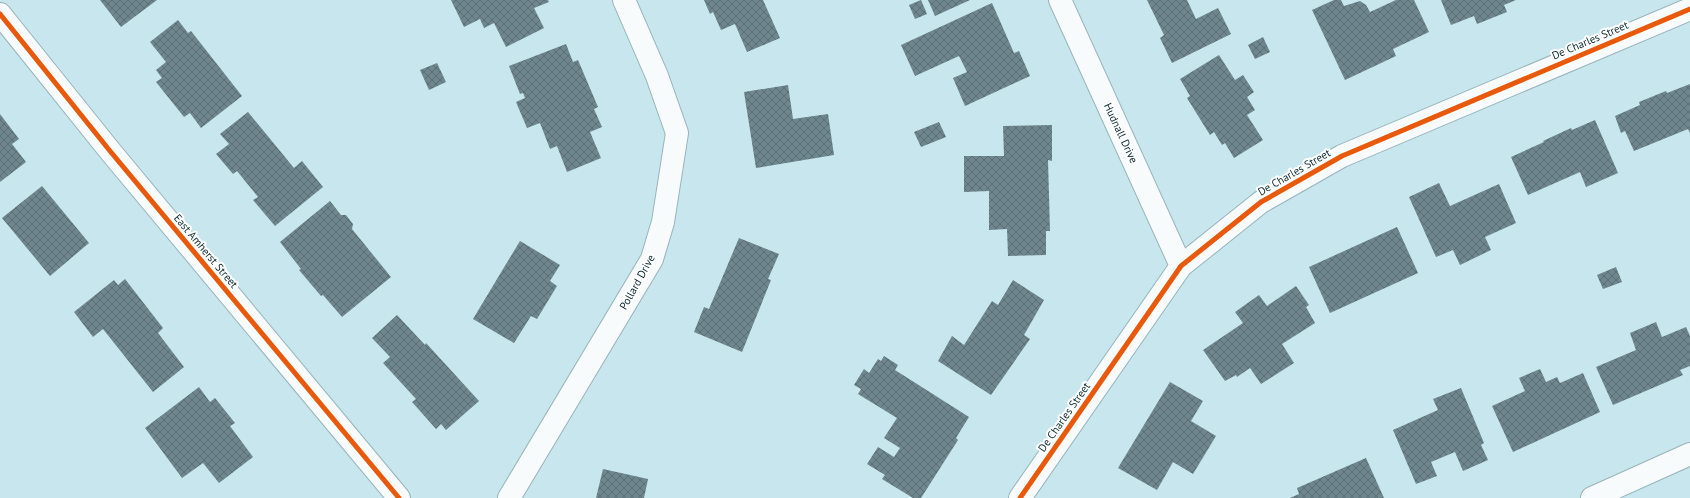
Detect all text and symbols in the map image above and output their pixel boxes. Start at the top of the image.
street label: De Charles Street [1550,17,1631,62]
street label: Hudnall Drive [1101,101,1141,166]
street label: De Charles Street [1255,145,1333,198]
street label: East Amherst Street [171,211,241,291]
street label: Pollard Drive [616,252,658,312]
street label: De Charles Street [1035,379,1093,454]

